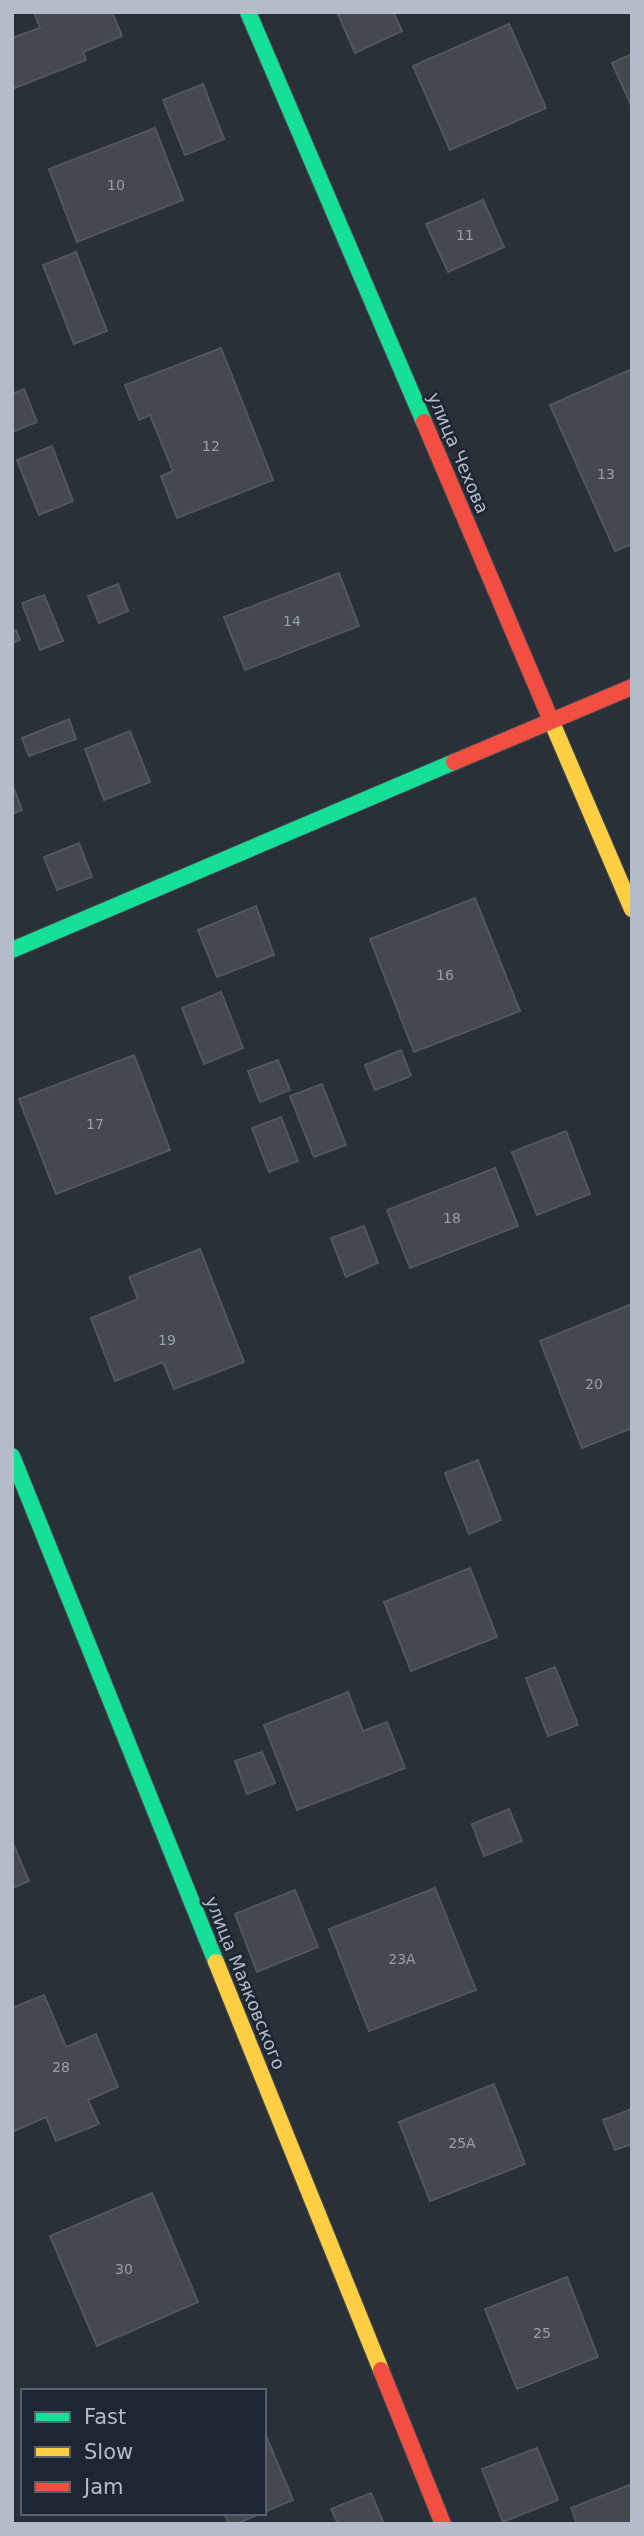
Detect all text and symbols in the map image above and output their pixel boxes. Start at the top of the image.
house number: 10 [107,177,125,193]
house number: 11 [456,227,474,243]
street label: улица Чехова [423,389,493,517]
house number: 12 [202,438,220,454]
house number: 13 [597,466,615,482]
house number: 14 [283,613,301,629]
house number: 16 [436,967,454,983]
house number: 17 [86,1116,104,1132]
house number: 18 [443,1210,461,1226]
house number: 19 [158,1332,176,1348]
house number: 20 [585,1376,603,1392]
street label: улица Маяковского [201,1893,290,2073]
house number: 23А [388,1951,416,1967]
house number: 28 [52,2059,70,2075]
house number: 25А [448,2135,476,2151]
house number: 30 [115,2261,133,2277]
house number: 25 [533,2325,551,2341]
legend [21,2389,266,2515]
text: Fast [84,2405,126,2429]
text: Slow [84,2440,133,2464]
text: Jam [82,2475,124,2499]

